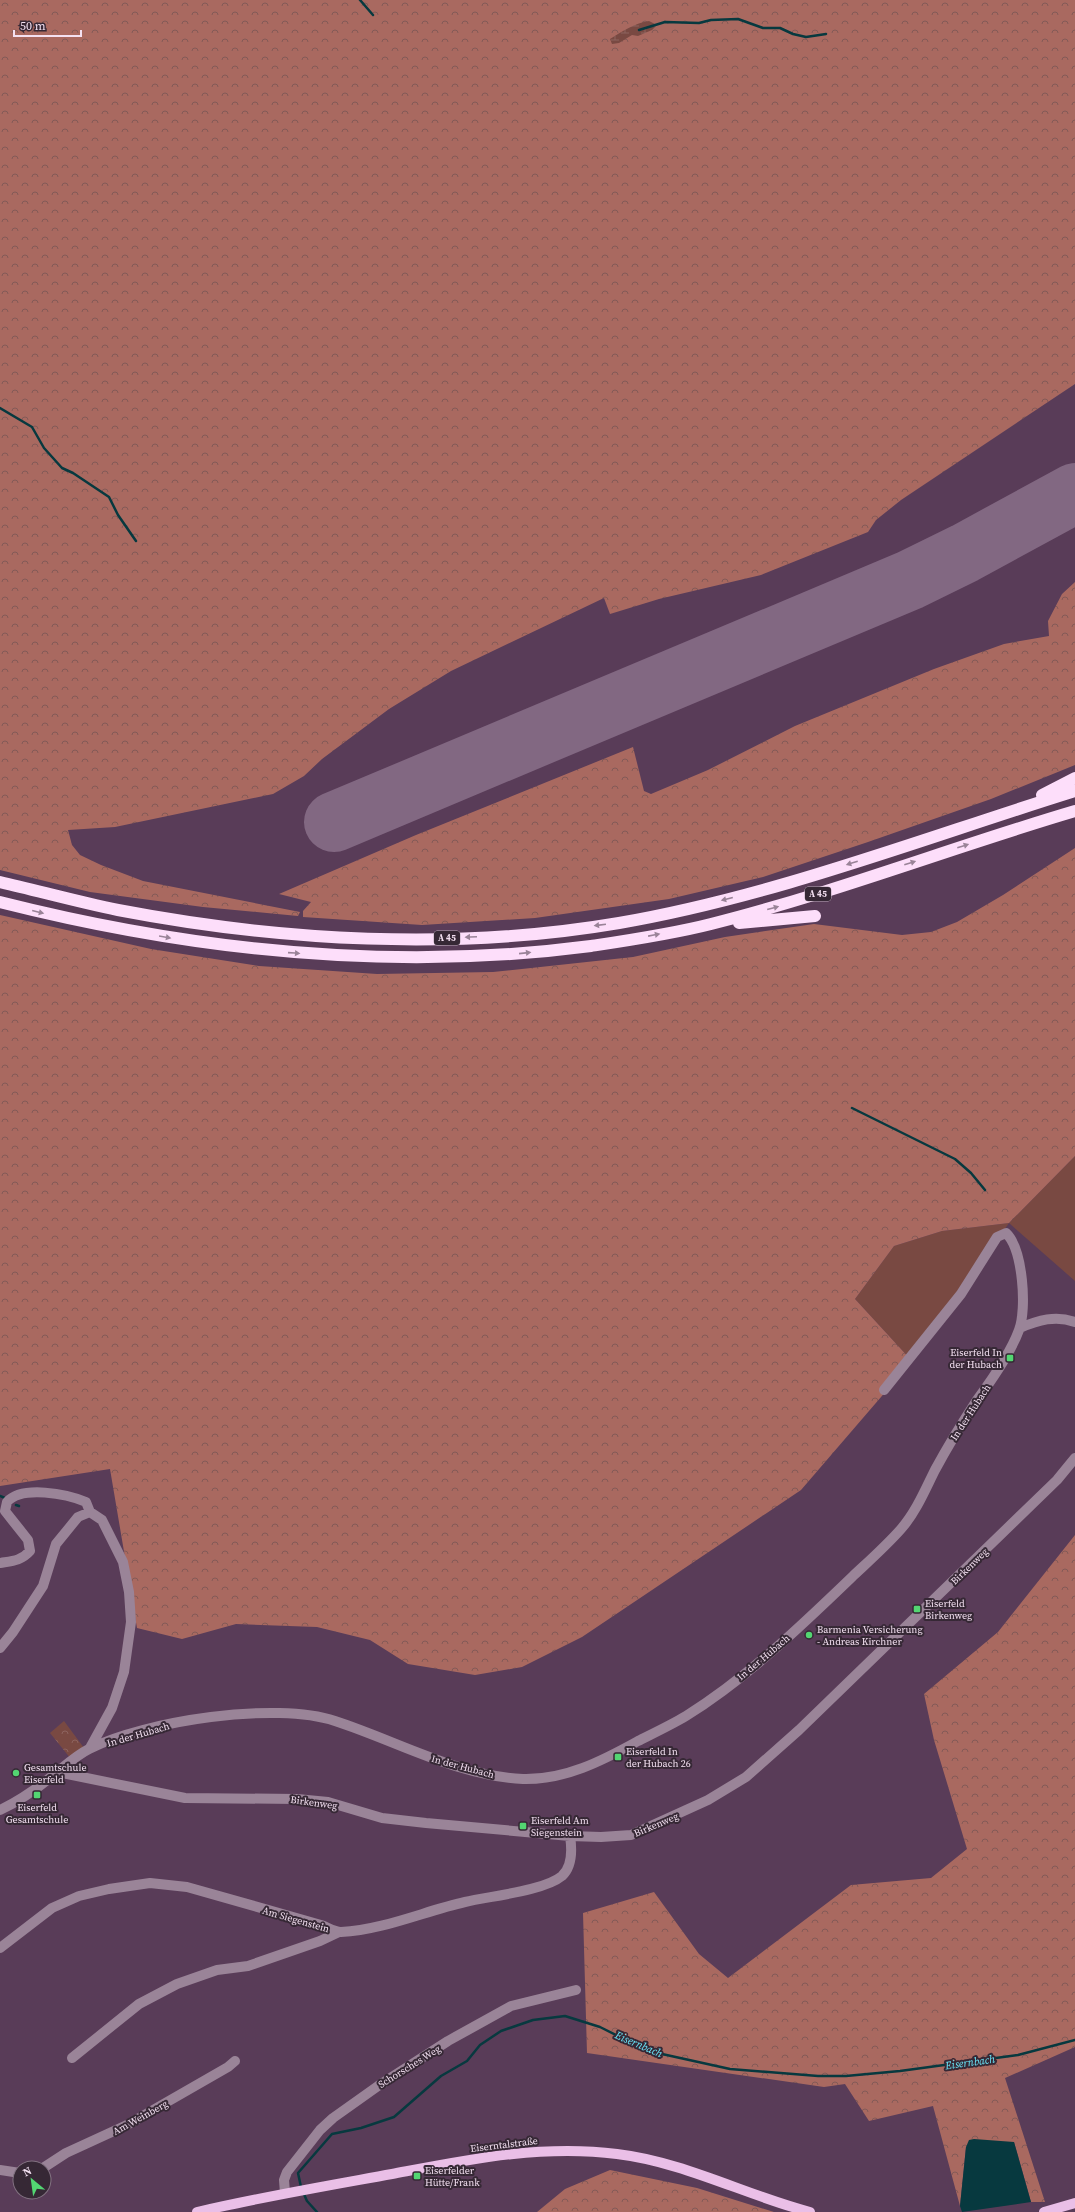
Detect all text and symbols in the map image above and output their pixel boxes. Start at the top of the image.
scale bar [14,12,81,38]
text: 50 m [20,18,46,34]
one-way arrow [958,843,970,849]
one-way arrow [846,860,858,866]
one-way arrow [904,860,916,866]
road number: A 45 [805,887,831,901]
one-way arrow [721,896,733,902]
one-way arrow [767,905,779,911]
one-way arrow [32,909,44,915]
one-way arrow [594,922,606,928]
road number: A 45 [434,931,460,945]
one-way arrow [648,932,660,938]
one-way arrow [159,934,171,940]
one-way arrow [464,934,477,940]
one-way arrow [288,950,300,957]
one-way arrow [519,950,531,956]
place label: Eiserfeld In der Hubach [950,1346,1002,1371]
marker: Eiserfeld In der Hubach [1005,1353,1015,1363]
street label: In der Hubach [947,1382,993,1443]
street label: Birkenweg [948,1545,991,1587]
place label: Eiserfeld Birkenweg [925,1597,972,1622]
marker: Eiserfeld Birkenweg [912,1604,922,1614]
place label: Barmenia Versicherung - Andreas Kirchner [817,1623,923,1648]
marker: Barmenia Versicherung - Andreas Kirchner [804,1630,814,1640]
street label: In der Hubach [734,1632,792,1683]
street label: In der Hubach [105,1719,171,1750]
place label: Eiserfeld In der Hubach 26 [626,1745,691,1770]
street label: In der Hubach [430,1752,496,1781]
marker: Eiserfeld In der Hubach 26 [613,1752,623,1762]
place label: Gesamtschule Eiserfeld [24,1761,87,1786]
marker: Gesamtschule Eiserfeld [11,1768,21,1778]
marker: Eiserfeld Gesamtschule [32,1790,42,1800]
street label: Birkenweg [290,1793,338,1812]
place label: Eiserfeld Gesamtschule [6,1801,68,1826]
street label: Birkenweg [632,1809,680,1840]
place label: Eiserfeld Am Siegenstein [531,1814,589,1839]
marker: Eiserfeld Am Siegenstein [518,1821,528,1831]
street label: Am Siegenstein [261,1904,331,1935]
water label: Eisernbach [612,2027,665,2061]
street label: Schorsches Weg [376,2042,443,2091]
water label: Eisernbach [943,2052,996,2074]
street label: Am Weinberg [110,2097,170,2138]
street label: Eiserntalstraße [470,2134,539,2155]
north arrow [12,2160,52,2200]
text: N [20,2163,35,2180]
place label: Eiserfelder Hütte/Frank [425,2164,480,2189]
marker: Eiserfelder Hütte/Frank [412,2171,422,2181]

